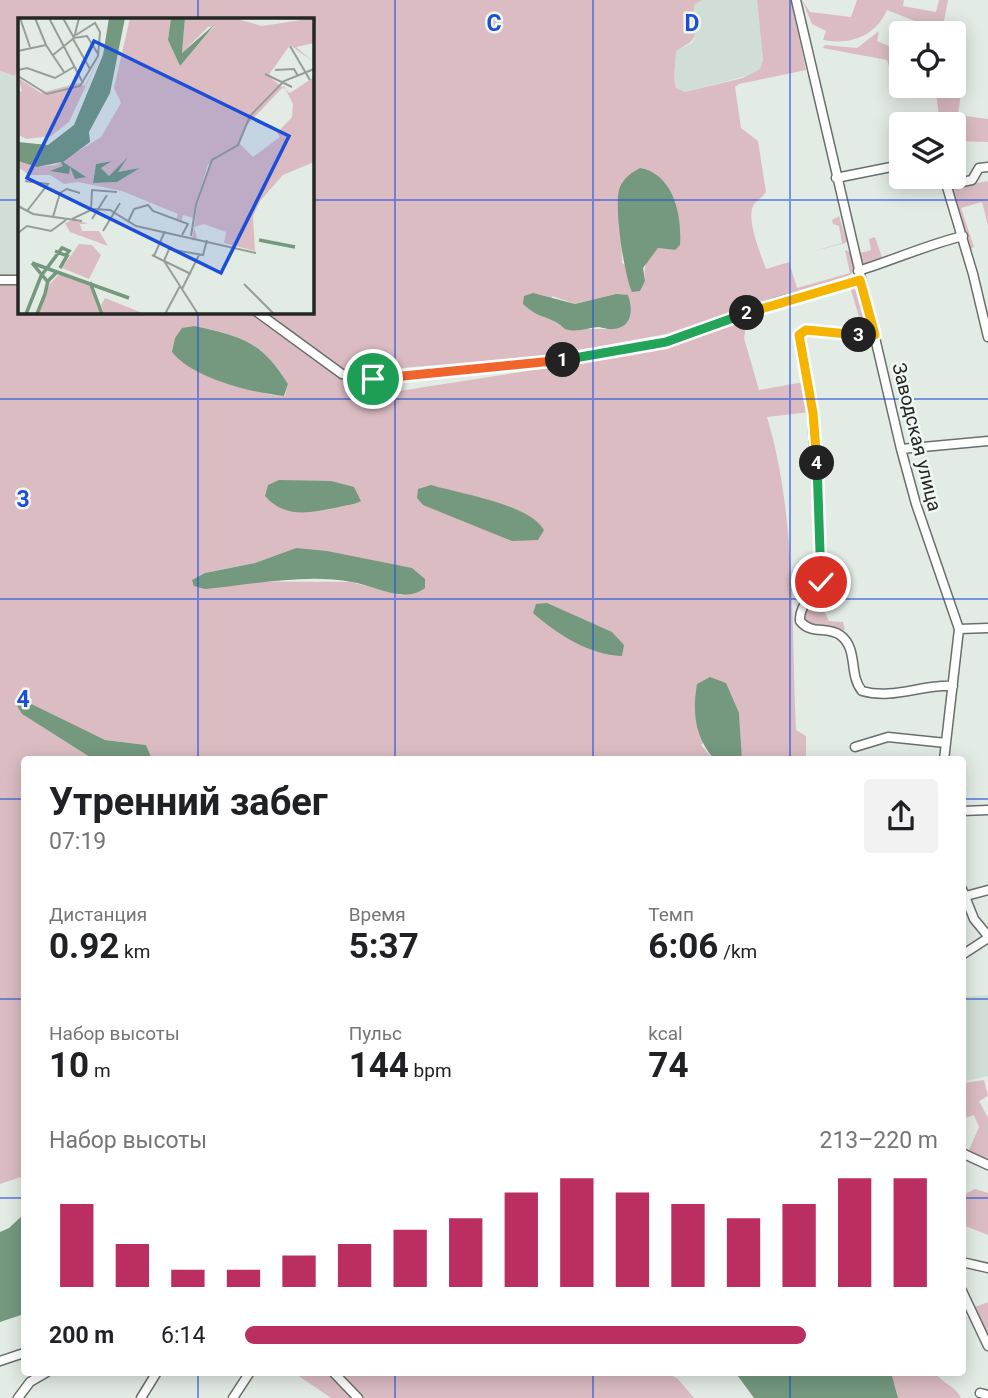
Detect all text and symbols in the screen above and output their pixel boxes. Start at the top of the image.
text: C [486,10,502,37]
text: D [685,10,699,37]
inset map [18,18,313,313]
map controls [889,21,966,189]
button: locate [889,21,966,98]
button: layers [889,112,966,189]
pin: 2 [730,296,764,330]
text: 2 [741,301,752,324]
pin: 3 [842,318,876,352]
text: 3 [853,323,864,346]
pin: 1 [546,342,580,378]
text: 1 [557,348,568,371]
pin [343,349,403,409]
icon: arrive [354,360,392,398]
street label: Заводская улица [887,360,947,514]
pin: 4 [800,446,834,480]
text: 4 [811,451,822,474]
text: 3 [16,486,30,513]
pin [791,552,851,612]
icon: check [802,563,840,601]
text: 4 [16,686,30,713]
button: share [864,779,938,853]
text: Утренний забег [49,780,328,824]
text: 07:19 [49,828,106,855]
text: Дистанция [49,903,147,926]
text: Время [349,903,406,926]
text: Темп [648,903,694,926]
text: 0.92 [49,926,119,967]
text: 5:37 [349,926,419,967]
text: 6:06 [648,926,718,967]
text: km [119,940,150,963]
text: /km [718,940,757,963]
text: Набор высоты [49,1022,180,1045]
text: Пульс [349,1022,402,1045]
text: kcal [648,1022,683,1045]
text: 10 [49,1045,89,1086]
text: 144 [349,1045,409,1086]
text: 74 [648,1045,689,1086]
text: m [89,1059,111,1082]
text: bpm [409,1059,452,1082]
text: Набор высоты [49,1127,207,1154]
text: 213–220 m [819,1127,938,1154]
text: 200 m [49,1322,114,1349]
text: 6:14 [161,1322,205,1349]

